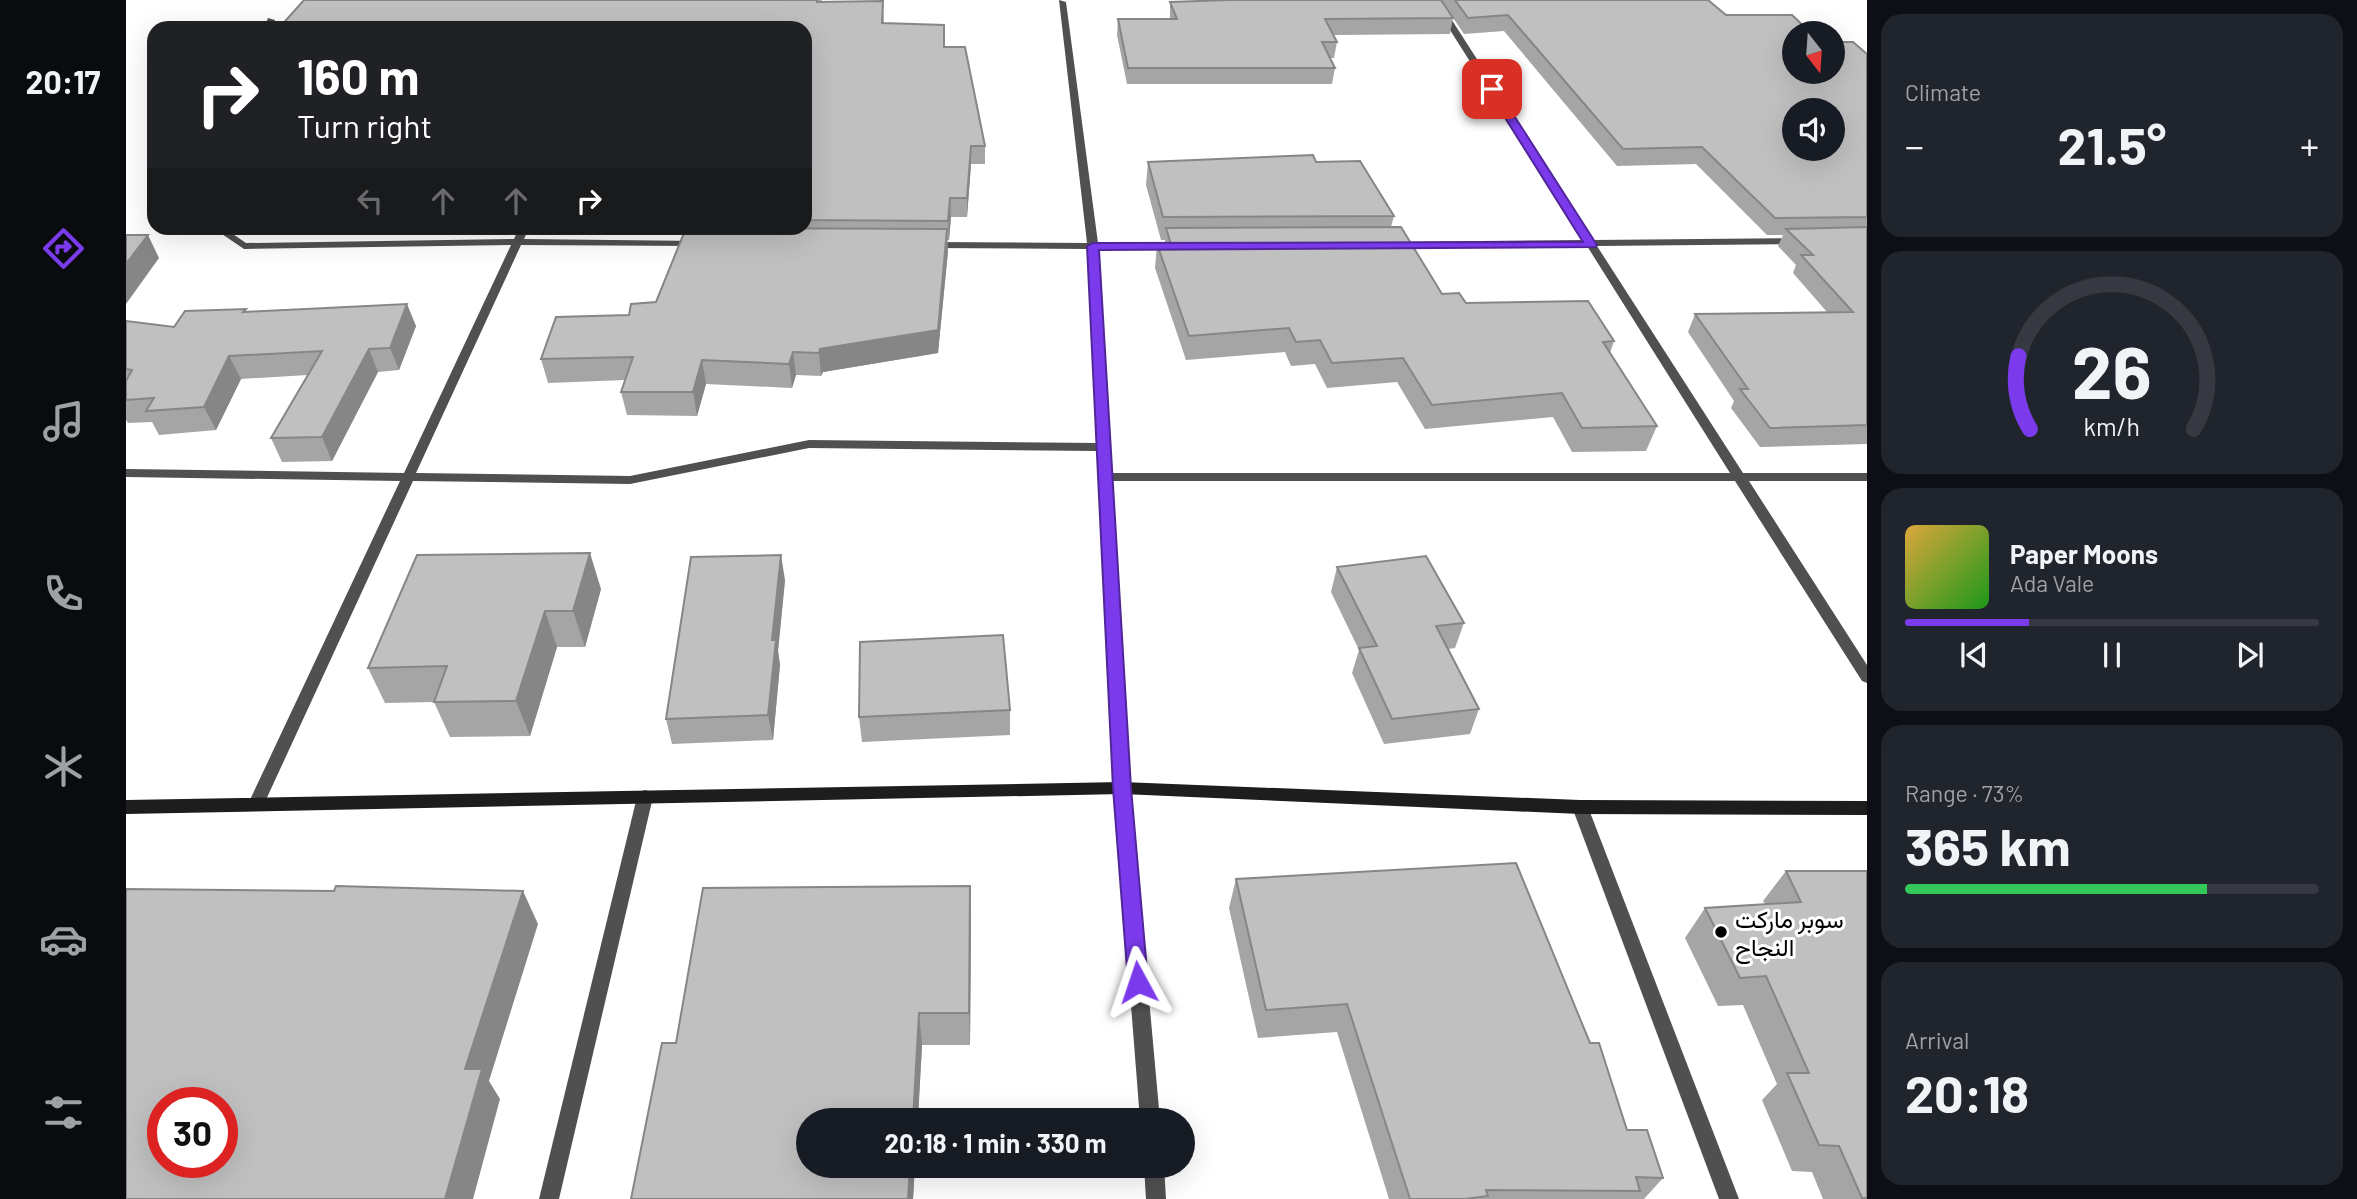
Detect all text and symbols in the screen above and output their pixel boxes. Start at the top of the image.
north arrow [1782,21,1844,84]
map controls [1782,21,1845,161]
text: 160 m [297,46,419,105]
icon: right [182,49,273,140]
pin [1462,59,1522,119]
text: 20:17 [25,62,101,100]
icon: arrive [1473,70,1511,108]
text: Climate [1905,78,1981,106]
button: sound [1782,98,1845,161]
text: Turn right [297,106,432,144]
text: 21.5° [2058,113,2166,175]
text: − [1905,122,1924,168]
text: + [2300,122,2319,168]
icon: left [351,182,389,220]
icon: ahead [424,182,462,220]
icon: ahead [497,182,535,220]
icon: right [570,182,608,220]
icon: directions [39,224,88,273]
text: 26 [2072,326,2152,414]
icon: music [39,397,88,446]
text: km/h [2084,410,2140,440]
text: Paper Moons [2010,538,2158,569]
icon: phone [39,569,88,618]
text: Ada Vale [2010,569,2094,597]
icon: previous [1955,636,1993,674]
icon: pause [2093,636,2131,674]
icon: next [2231,636,2269,674]
icon: climate [39,742,88,791]
text: Range · 73% [1905,779,2024,807]
text: 365 km [1905,814,2071,876]
place label: سوبر ماركت النجاح [1735,904,1844,964]
icon: car [39,915,88,964]
marker: سوبر ماركت النجاح [1713,924,1729,940]
position arrow [1101,945,1175,1019]
text: Arrival [1905,1026,1969,1054]
text: 20:18 [1905,1061,2029,1123]
speed limit sign: 30 [147,1087,238,1178]
icon: filters [39,1088,88,1137]
text: 20:18 · 1 min · 330 m [885,1127,1106,1158]

